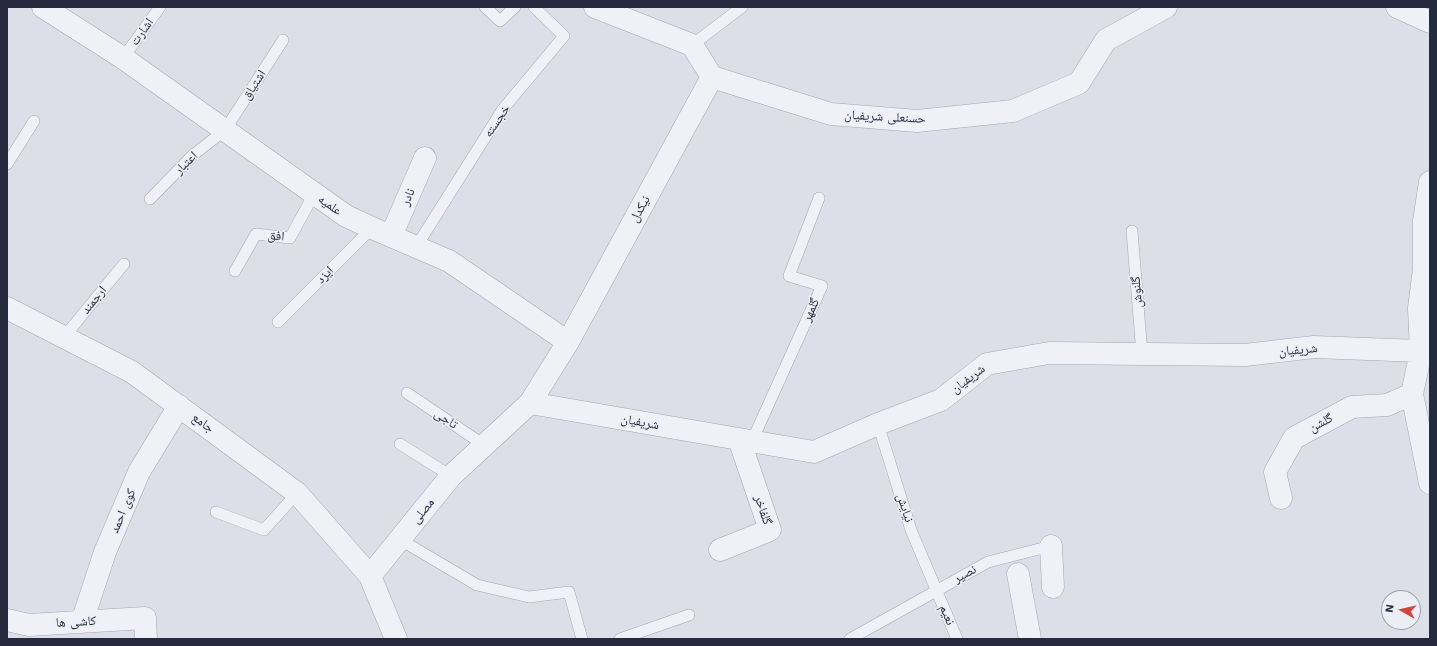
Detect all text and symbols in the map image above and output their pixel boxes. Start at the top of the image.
street label: اشارت [127,15,157,49]
street label: اشتیاق [239,67,269,103]
street label: خجسته [480,102,514,140]
street label: حسنعلی شریفیان [844,107,926,127]
street label: اعتبار [171,148,201,178]
street label: نادر [397,186,419,208]
street label: علمیه [315,191,345,219]
street label: نیکدل [626,193,654,225]
street label: افق [267,227,285,245]
street label: ایزد [313,263,337,287]
street label: گلنوش [1128,276,1146,308]
street label: ارجمند [78,283,110,317]
street label: گلمهر [799,296,823,324]
street label: شریفیان [1278,341,1318,359]
street label: شریفیان [948,361,988,397]
street label: تاجی [431,406,461,432]
street label: جامع [189,410,217,436]
street label: گلشن [1306,410,1336,436]
street label: شریفیان [619,411,661,433]
street label: کوی احمد [107,486,139,536]
street label: نیایش [893,492,917,524]
street label: گلفاخر [751,493,775,527]
street label: مصلی [408,495,438,527]
street label: نصیر [951,562,979,586]
north arrow [1381,590,1421,630]
street label: نعیم [936,603,958,627]
text: N [1383,603,1397,613]
street label: کاشی ها [55,613,97,631]

